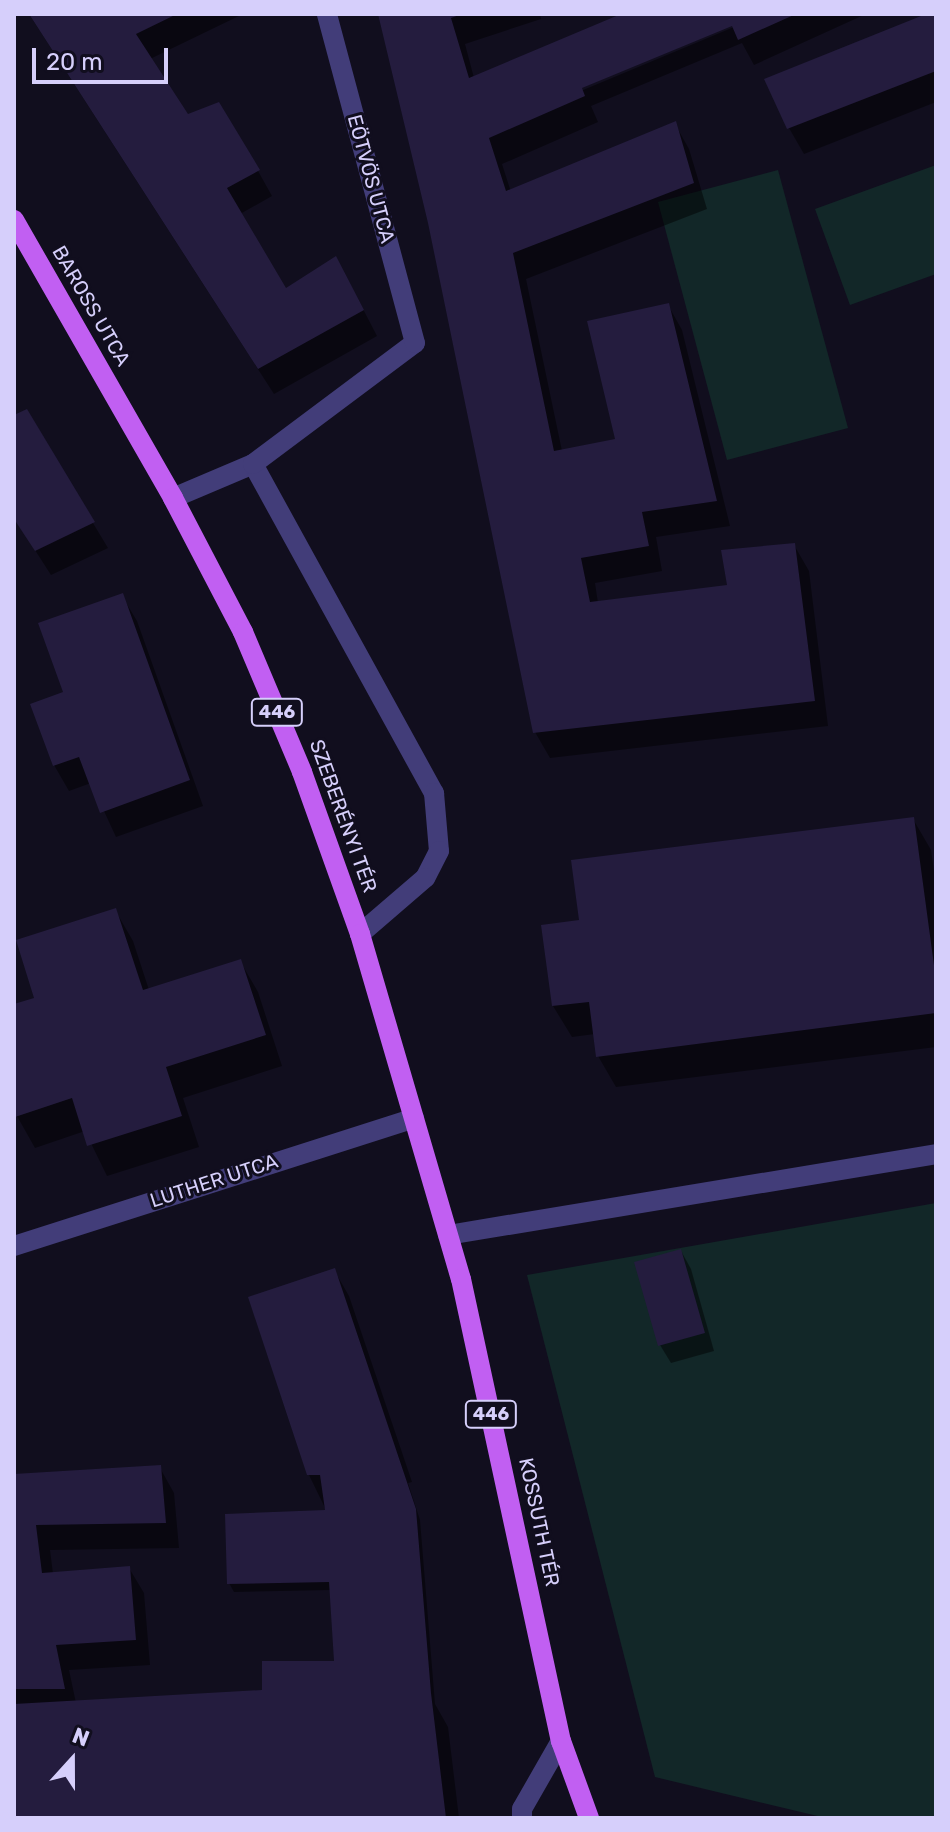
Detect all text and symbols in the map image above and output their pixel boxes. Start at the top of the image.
scale bar [36,32,172,82]
text: 20 m [46,48,103,76]
street label: EÖTVÖS UTCA [342,112,400,246]
street label: BAROSS UTCA [47,242,135,370]
road number: 446 [249,698,305,726]
street label: SZEBERÉNYI TÉR [304,736,382,896]
street label: LUTHER UTCA [147,1149,281,1213]
road number: 446 [463,1400,519,1428]
street label: KOSSUTH TÉR [514,1455,564,1589]
north arrow [32,1720,112,1800]
text: N [69,1722,93,1753]

